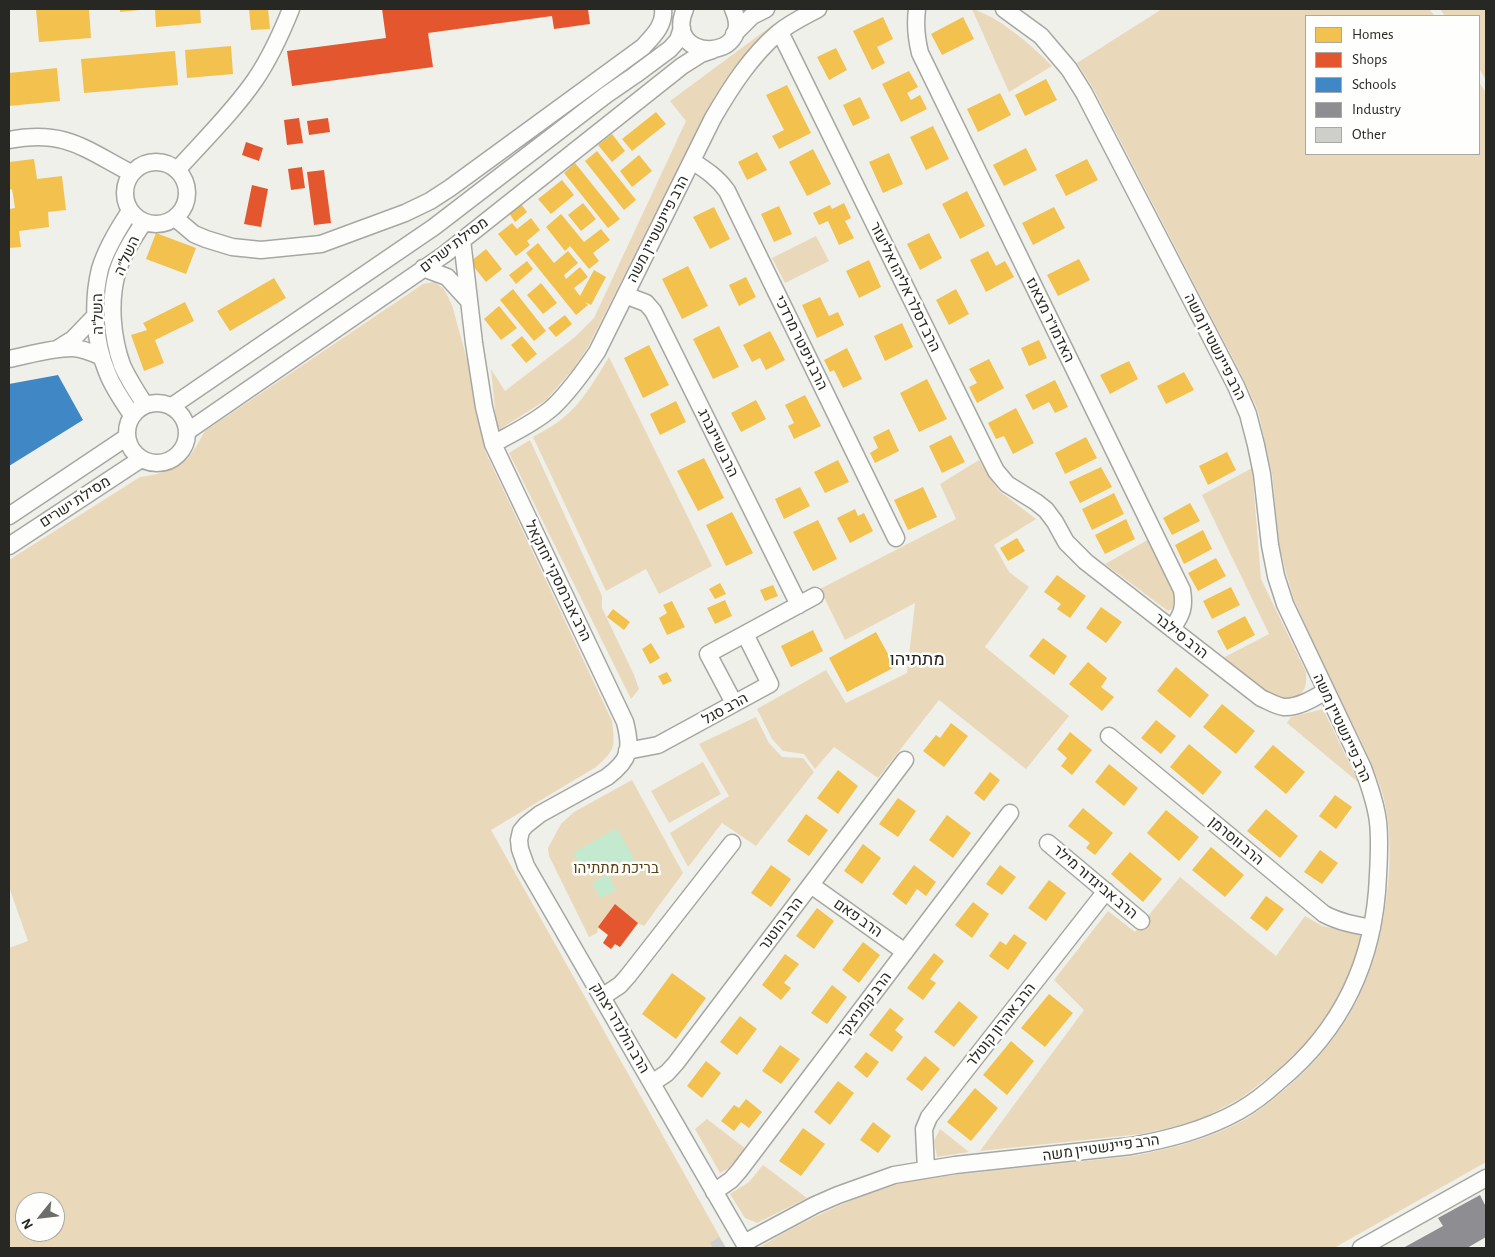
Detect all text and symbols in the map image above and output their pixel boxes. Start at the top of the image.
legend [1305,15,1480,155]
text: Homes [1352,27,1394,42]
text: Shops [1352,52,1387,67]
text: Schools [1352,77,1396,92]
text: Industry [1352,102,1401,117]
text: Other [1352,127,1386,142]
street label: הרב פיינשטיין משה [623,172,693,286]
street label: מסילת ישרים [416,213,492,277]
street label: הרב דסלר אליהו אליעזר [866,219,944,355]
street label: השל”ה [110,233,144,279]
street label: האדמו"ר מצאנז [1022,275,1078,365]
street label: הרב פיינשטיין משה [1180,290,1250,404]
street label: השל"ה [89,293,107,335]
street label: הרב גיפטר מרדכי [770,293,832,393]
street label: הרב שיינברג [694,406,742,480]
street label: מסילת ישרים [36,472,114,532]
street label: הרב אברמסקי יחזקאל [521,518,595,644]
street label: הרב סילבר [1150,609,1212,663]
district label: מתתיהו [889,649,945,671]
street label: הרב פיינשטיין משה [1309,671,1375,785]
street label: הרב סגל [699,689,751,729]
street label: הרב ווסרמן [1205,813,1267,869]
street label: הרב אביגדור מילר [1049,841,1141,923]
park label: בריכת מתתיהו [573,859,659,877]
street label: הרב הוטנר [755,894,807,954]
street label: הרב פאם [830,895,886,941]
street label: הרב קמניצקי [835,969,895,1041]
street label: הרב הולנדר יצחק [587,979,653,1077]
street label: הרב אהרון קוטלר [963,979,1039,1071]
street label: הרב פיינשטיין משה [1041,1131,1161,1165]
north arrow [15,1192,65,1242]
text: N [19,1216,36,1231]

